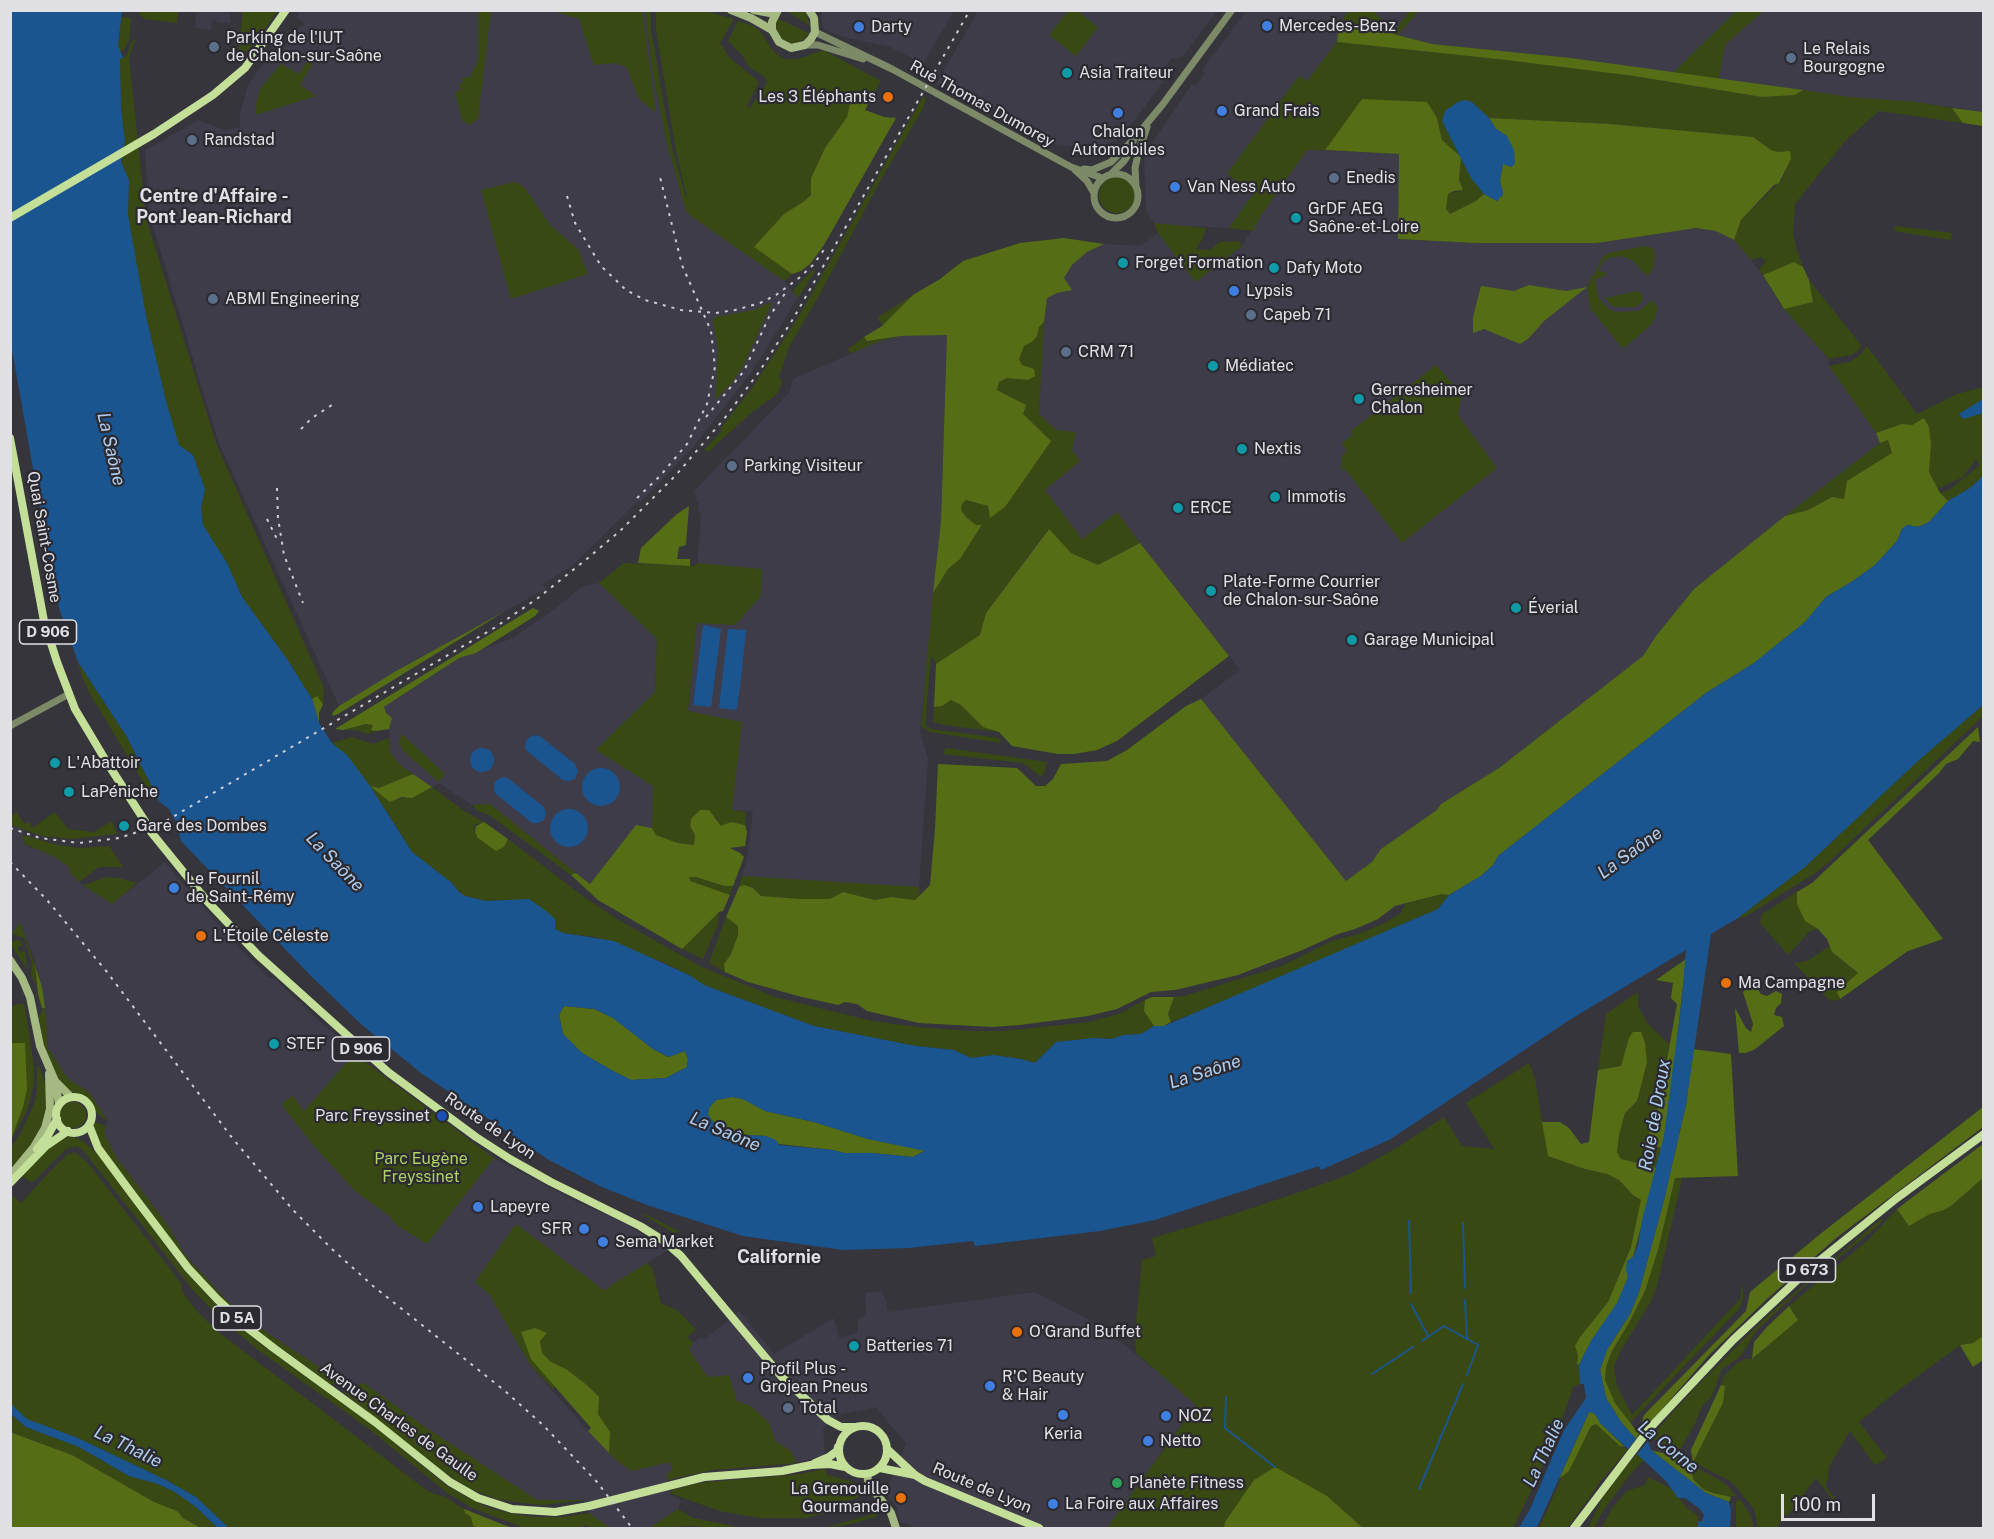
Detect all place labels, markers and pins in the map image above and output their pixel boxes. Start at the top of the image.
place label: Mercedes-Benz [1279,16,1396,36]
place label: Darty [871,17,912,37]
marker: Mercedes-Benz [1260,19,1274,33]
marker: Darty [852,20,866,34]
place label: Parking de l'IUT de Chalon-sur-Saône [226,28,382,66]
place label: Le Relais Bourgogne [1803,39,1885,77]
marker: Parking de l'IUT de Chalon-sur-Saône [207,40,221,54]
marker: Le Relais Bourgogne [1784,51,1798,65]
place label: Asia Traiteur [1079,63,1173,83]
marker: Asia Traiteur [1060,66,1074,80]
place label: Les 3 Éléphants [758,87,876,107]
marker: Les 3 Éléphants [881,90,895,104]
place label: Grand Frais [1234,101,1320,121]
marker: Grand Frais [1215,104,1229,118]
marker: Chalon Automobiles [1111,106,1125,120]
place label: Chalon Automobiles [1071,122,1165,160]
place label: Randstad [204,130,275,150]
marker: Randstad [185,133,199,147]
place label: Enedis [1346,168,1396,188]
marker: Enedis [1327,171,1341,185]
place label: Van Ness Auto [1187,177,1296,197]
marker: Van Ness Auto [1168,180,1182,194]
place label: GrDF AEG Saône-et-Loire [1308,199,1419,237]
marker: GrDF AEG Saône-et-Loire [1289,211,1303,225]
place label: Forget Formation [1135,253,1263,273]
marker: Forget Formation [1116,256,1130,270]
place label: Dafy Moto [1286,258,1362,278]
marker: Dafy Moto [1267,261,1281,275]
place label: Lypsis [1246,281,1293,301]
marker: Lypsis [1227,284,1241,298]
place label: ABMI Engineering [225,289,360,309]
marker: ABMI Engineering [206,292,220,306]
place label: Capeb 71 [1263,305,1331,325]
marker: Capeb 71 [1244,308,1258,322]
place label: CRM 71 [1078,342,1134,362]
marker: CRM 71 [1059,345,1073,359]
place label: Médiatec [1225,356,1294,376]
marker: Médiatec [1206,359,1220,373]
place label: Gerresheimer Chalon [1371,380,1473,418]
marker: Gerresheimer Chalon [1352,392,1366,406]
place label: Nextis [1254,439,1301,459]
marker: Nextis [1235,442,1249,456]
place label: Parking Visiteur [744,456,863,476]
marker: Parking Visiteur [725,459,739,473]
place label: Immotis [1287,487,1346,507]
marker: Immotis [1268,490,1282,504]
place label: ERCE [1190,498,1232,518]
marker: ERCE [1171,501,1185,515]
place label: Plate-Forme Courrier de Chalon-sur-Saône [1223,572,1380,610]
marker: Plate-Forme Courrier de Chalon-sur-Saône [1204,584,1218,598]
place label: Éverial [1528,598,1579,618]
marker: Éverial [1509,601,1523,615]
place label: Garage Municipal [1364,630,1495,650]
marker: Garage Municipal [1345,633,1359,647]
place label: L'Abattoir [67,753,140,773]
marker: L'Abattoir [48,756,62,770]
place label: LaPéniche [81,782,158,802]
marker: LaPéniche [62,785,76,799]
place label: Gare des Dombes [136,816,267,836]
marker: Gare des Dombes [117,819,131,833]
place label: Le Fournil de Saint-Rémy [186,869,295,907]
marker: Le Fournil de Saint-Rémy [167,881,181,895]
place label: L'Étoile Céleste [213,926,329,946]
marker: L'Étoile Céleste [194,929,208,943]
place label: Ma Campagne [1738,973,1845,993]
marker: Ma Campagne [1719,976,1733,990]
place label: STEF [286,1034,325,1054]
marker: STEF [267,1037,281,1051]
place label: Parc Freyssinet [315,1106,430,1126]
marker: Parc Freyssinet [435,1109,449,1123]
place label: Lapeyre [490,1197,550,1217]
marker: Lapeyre [471,1200,485,1214]
place label: SFR [541,1219,572,1239]
marker: SFR [577,1222,591,1236]
place label: Sema Market [615,1232,714,1252]
marker: Sema Market [596,1235,610,1249]
place label: O'Grand Buffet [1029,1322,1141,1342]
marker: O'Grand Buffet [1010,1325,1024,1339]
place label: Batteries 71 [866,1336,953,1356]
marker: Batteries 71 [847,1339,861,1353]
place label: Profil Plus - Grojean Pneus [760,1359,868,1397]
place label: R'C Beauty & Hair [1002,1367,1084,1405]
marker: Profil Plus - Grojean Pneus [741,1371,755,1385]
marker: R'C Beauty & Hair [983,1379,997,1393]
place label: Total [800,1398,837,1418]
marker: Total [781,1401,795,1415]
place label: NOZ [1178,1406,1212,1426]
marker: Keria [1056,1408,1070,1422]
marker: NOZ [1159,1409,1173,1423]
place label: Keria [1044,1424,1082,1444]
place label: Netto [1160,1431,1201,1451]
marker: Netto [1141,1434,1155,1448]
place label: Planète Fitness [1129,1473,1244,1493]
marker: Planète Fitness [1110,1476,1124,1490]
place label: La Grenouille Gourmande [791,1479,889,1517]
marker: La Grenouille Gourmande [894,1491,908,1505]
place label: La Foire aux Affaires [1065,1494,1218,1514]
marker: La Foire aux Affaires [1046,1497,1060,1511]

